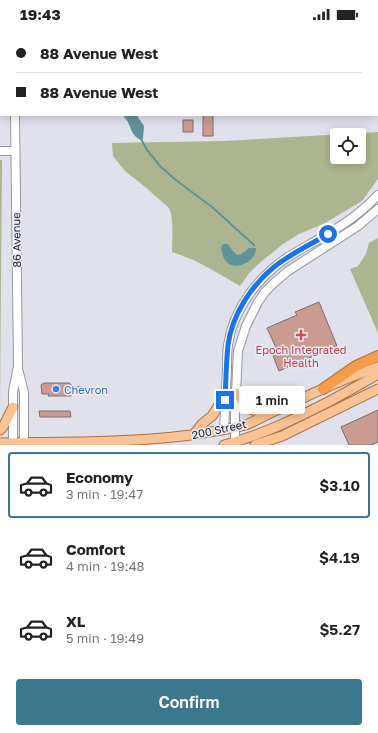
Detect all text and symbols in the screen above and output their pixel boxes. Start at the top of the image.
text: 19:43 [20,5,61,23]
text: 88 Avenue West [40,44,158,62]
text: 88 Avenue West [40,83,158,101]
map controls [330,128,366,164]
button: locate [330,128,366,164]
street label: 86 Avenue [9,212,23,268]
route start [319,225,337,243]
marker: Epoch Integrated Health [295,329,307,341]
place label: Epoch Integrated Health [255,343,347,369]
place label: Chevron [64,383,108,396]
marker: Chevron [51,384,61,394]
callout: 1 min [239,386,305,414]
route end [216,391,234,409]
text: 1 min [256,392,288,408]
street label: 200 Street [191,417,247,441]
icon: car [18,467,54,503]
text: Economy [66,468,133,486]
text: $3.10 [319,476,360,494]
text: 3 min · 19:47 [66,486,143,502]
icon: car [18,539,54,575]
text: Comfort [66,540,125,558]
text: $4.19 [319,548,360,566]
text: 4 min · 19:48 [66,558,145,574]
icon: car [18,611,54,647]
text: XL [66,612,85,630]
text: $5.27 [319,620,360,638]
text: 5 min · 19:49 [66,630,144,646]
button: Confirm [16,679,362,725]

